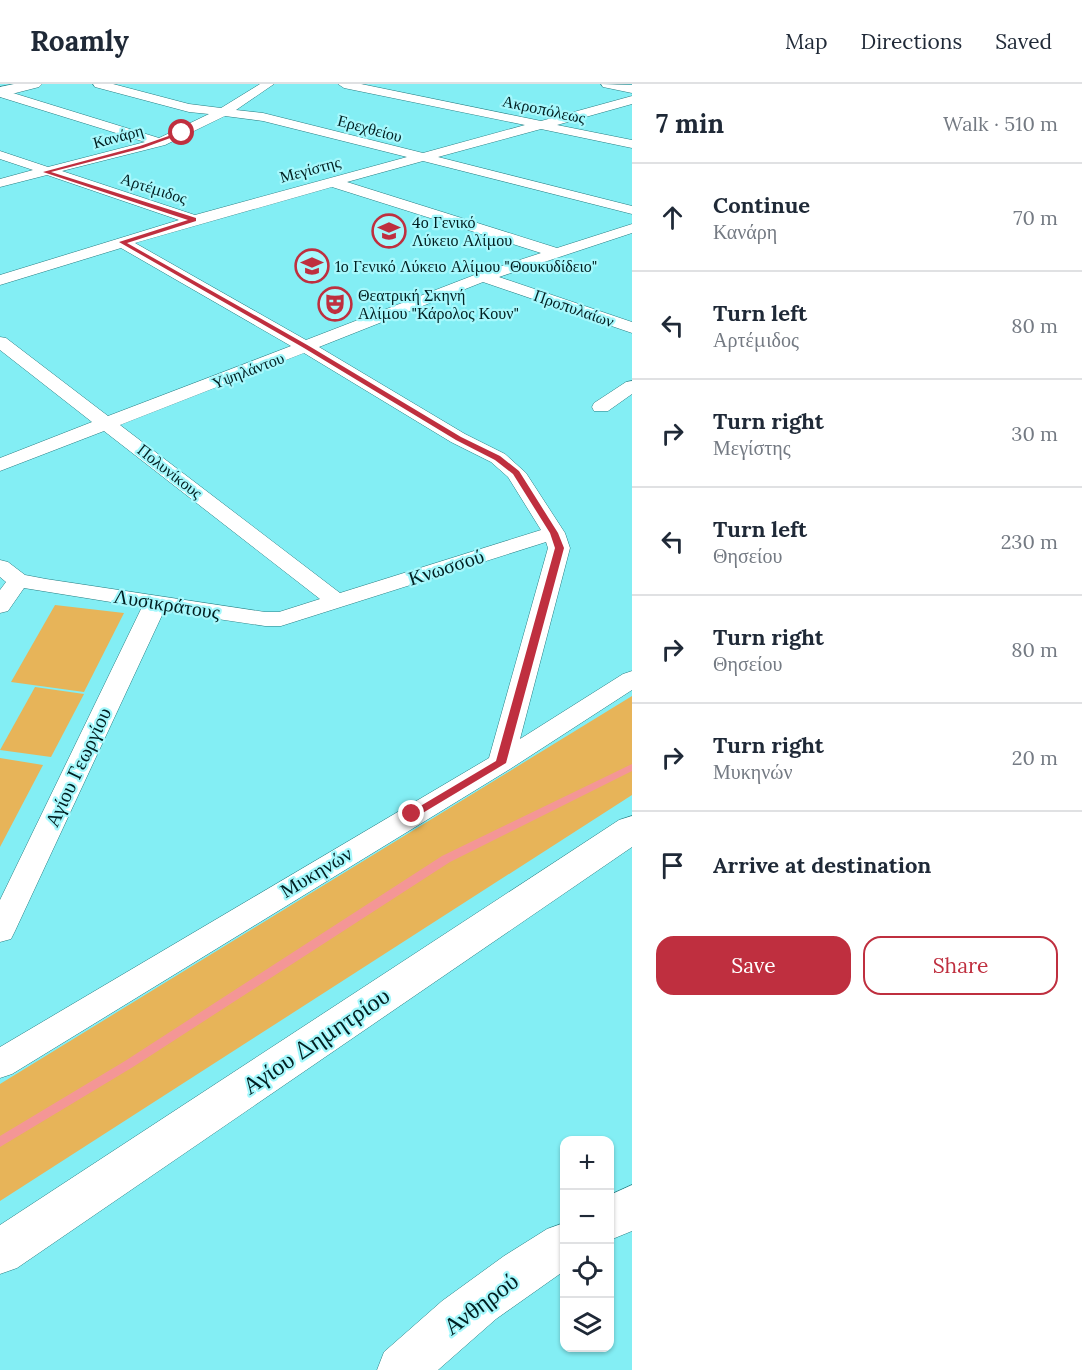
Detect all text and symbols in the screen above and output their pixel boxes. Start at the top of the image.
text: Roamly [30,23,129,59]
text: Map [785,28,828,55]
text: Directions [861,28,962,55]
text: Saved [995,28,1052,55]
street label: Ακροπόλεως [501,90,588,128]
text: 7 min [656,107,724,140]
street label: Ερεχθείου [335,110,405,146]
text: Walk · 510 m [943,111,1058,136]
route start [168,119,194,145]
street label: Κανάρη [91,120,145,152]
street label: Μεγίστης [277,151,343,187]
street label: Αρτέμιδος [118,168,190,208]
text: Continue [713,191,810,219]
icon: ahead [656,201,689,234]
text: 70 m [1013,205,1058,230]
place label: 4ο Γενικό Λύκειο Αλίμου [412,212,512,250]
school or university icon: 4ο Γενικό Λύκειο Αλίμου [371,213,407,249]
text: Κανάρη [713,219,777,244]
school or university icon: 1ο Γενικό Λύκειο Αλίμου "Θουκυδίδειο" [294,248,330,284]
place label: 1ο Γενικό Λύκειο Αλίμου "Θουκυδίδειο" [335,256,597,276]
place label: Θεατρική Σκηνή Αλίμου "Κάρολος Κουν" [358,285,519,323]
street label: Προπυλαίων [531,285,617,331]
theatre icon: Θεατρική Σκηνή Αλίμου "Κάρολος Κουν" [317,286,353,322]
text: Turn left [713,299,807,327]
icon: left [656,309,689,342]
text: 80 m [1011,313,1058,338]
text: Αρτέμιδος [713,327,799,352]
street label: Υψηλάντου [209,347,287,393]
text: Turn right [713,407,824,435]
icon: right [656,417,689,450]
text: 30 m [1011,421,1058,446]
text: Μεγίστης [713,435,791,460]
street label: Πολυνίκους [133,439,207,503]
text: Turn left [713,515,807,543]
icon: left [656,525,689,558]
text: 230 m [1001,529,1058,554]
street label: Κνωσσού [405,543,487,590]
text: Θησείου [713,543,782,568]
street label: Λυσικράτους [112,583,222,624]
text: Turn right [713,623,824,651]
icon: right [656,633,689,666]
text: 80 m [1011,637,1058,662]
text: Θησείου [713,651,782,676]
street label: Αγίου Γεωργίου [39,703,116,831]
text: Turn right [713,731,824,759]
icon: right [656,741,689,774]
text: 20 m [1012,745,1058,770]
text: Μυκηνών [713,759,792,784]
route end [398,800,424,826]
street label: Μυκηνών [275,840,356,903]
icon: arrive [656,849,689,882]
text: Arrive at destination [713,851,931,879]
button: Save [656,936,851,995]
button: Share [863,936,1058,995]
street label: Αγίου Δημητρίου [236,980,395,1101]
map controls [560,1136,614,1352]
button: + [560,1136,614,1190]
button: − [560,1190,614,1244]
button: locate [560,1244,614,1298]
street label: Ανθηρού [437,1265,524,1342]
button: layers [560,1298,614,1352]

